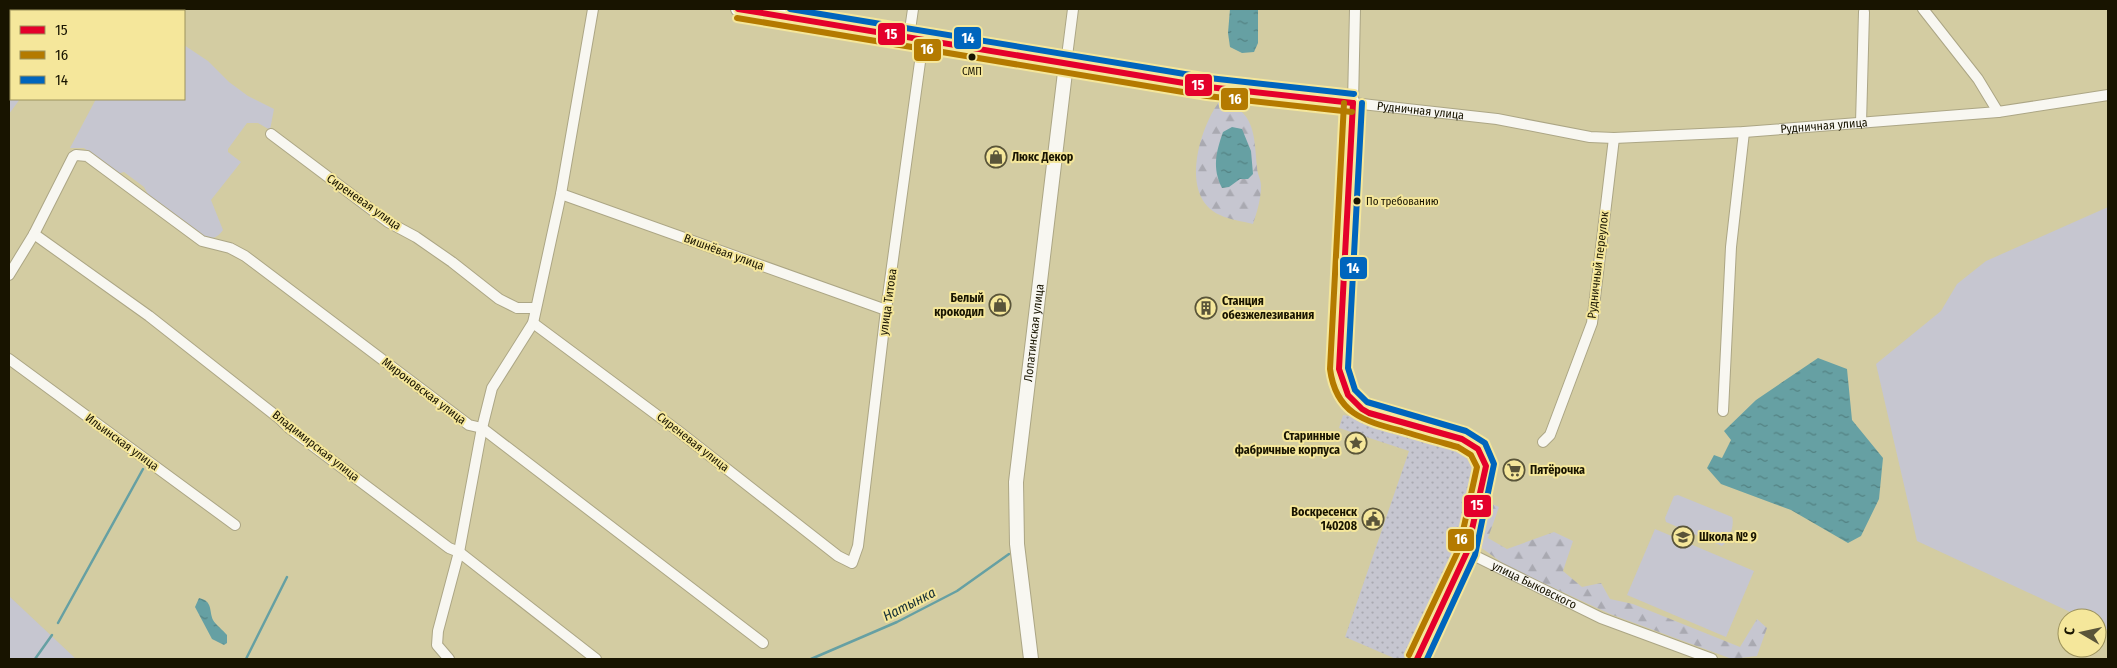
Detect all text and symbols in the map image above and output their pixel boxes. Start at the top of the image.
legend [10,10,185,100]
text: 15 [55,21,68,39]
line badge: 15 [877,22,906,46]
text: 15 [885,26,898,43]
line badge: 14 [953,26,982,50]
text: 14 [961,30,975,47]
line badge: 16 [913,38,942,62]
text: 16 [920,41,934,58]
text: 16 [55,46,68,64]
marker: СМП [967,52,977,62]
place label: СМП [962,65,982,78]
text: 14 [55,71,68,89]
line badge: 15 [1184,73,1213,97]
text: 15 [1192,77,1205,94]
line badge: 16 [1220,87,1249,111]
text: 16 [1228,91,1242,108]
street label: Рудничная улица [1376,99,1465,122]
street label: Рудничная улица [1780,115,1868,136]
shop icon: Люкс Декор [984,145,1008,169]
place label: Люкс Декор [1012,150,1074,164]
street label: Сиреневая улица [324,171,404,233]
place label: По требованию [1366,195,1439,208]
marker: По требованию [1352,196,1362,206]
street label: Рудничный переулок [1584,210,1612,319]
street label: Вишнёвая улица [682,231,766,273]
line badge: 14 [1339,256,1368,280]
text: 14 [1346,260,1360,277]
street label: улица Титова [876,268,900,336]
street label: Лопатинская улица [1021,283,1047,383]
place label: Белый крокодил [934,291,984,319]
shop icon: Белый крокодил [988,293,1012,317]
place label: Станция обезжелезивания [1222,294,1314,322]
building icon: Станция обезжелезивания [1194,296,1218,320]
street label: Мироновская улица [379,355,469,427]
street label: Владимирская улица [270,408,362,484]
street label: Сиреневая улица [654,410,732,475]
street label: Ильинская улица [83,411,161,473]
place label: Старинные фабричные корпуса [1235,429,1340,457]
place icon: Старинные фабричные корпуса [1344,431,1368,455]
supermarket icon: Пятёрочка [1502,458,1526,482]
place label: Пятёрочка [1530,463,1585,477]
line badge: 15 [1463,494,1492,518]
text: 15 [1471,497,1484,514]
place label: Воскресенск 140208 [1291,505,1358,533]
public building icon: Воскресенск 140208 [1361,507,1385,531]
school or university icon: Школа № 9 [1671,525,1695,549]
line badge: 16 [1447,528,1475,552]
place label: Школа № 9 [1699,530,1757,544]
text: 16 [1454,531,1468,548]
street label: улица Быковского [1490,558,1579,612]
water label: Натынка [880,584,938,625]
north arrow [2057,608,2107,658]
text: С [2061,625,2079,636]

